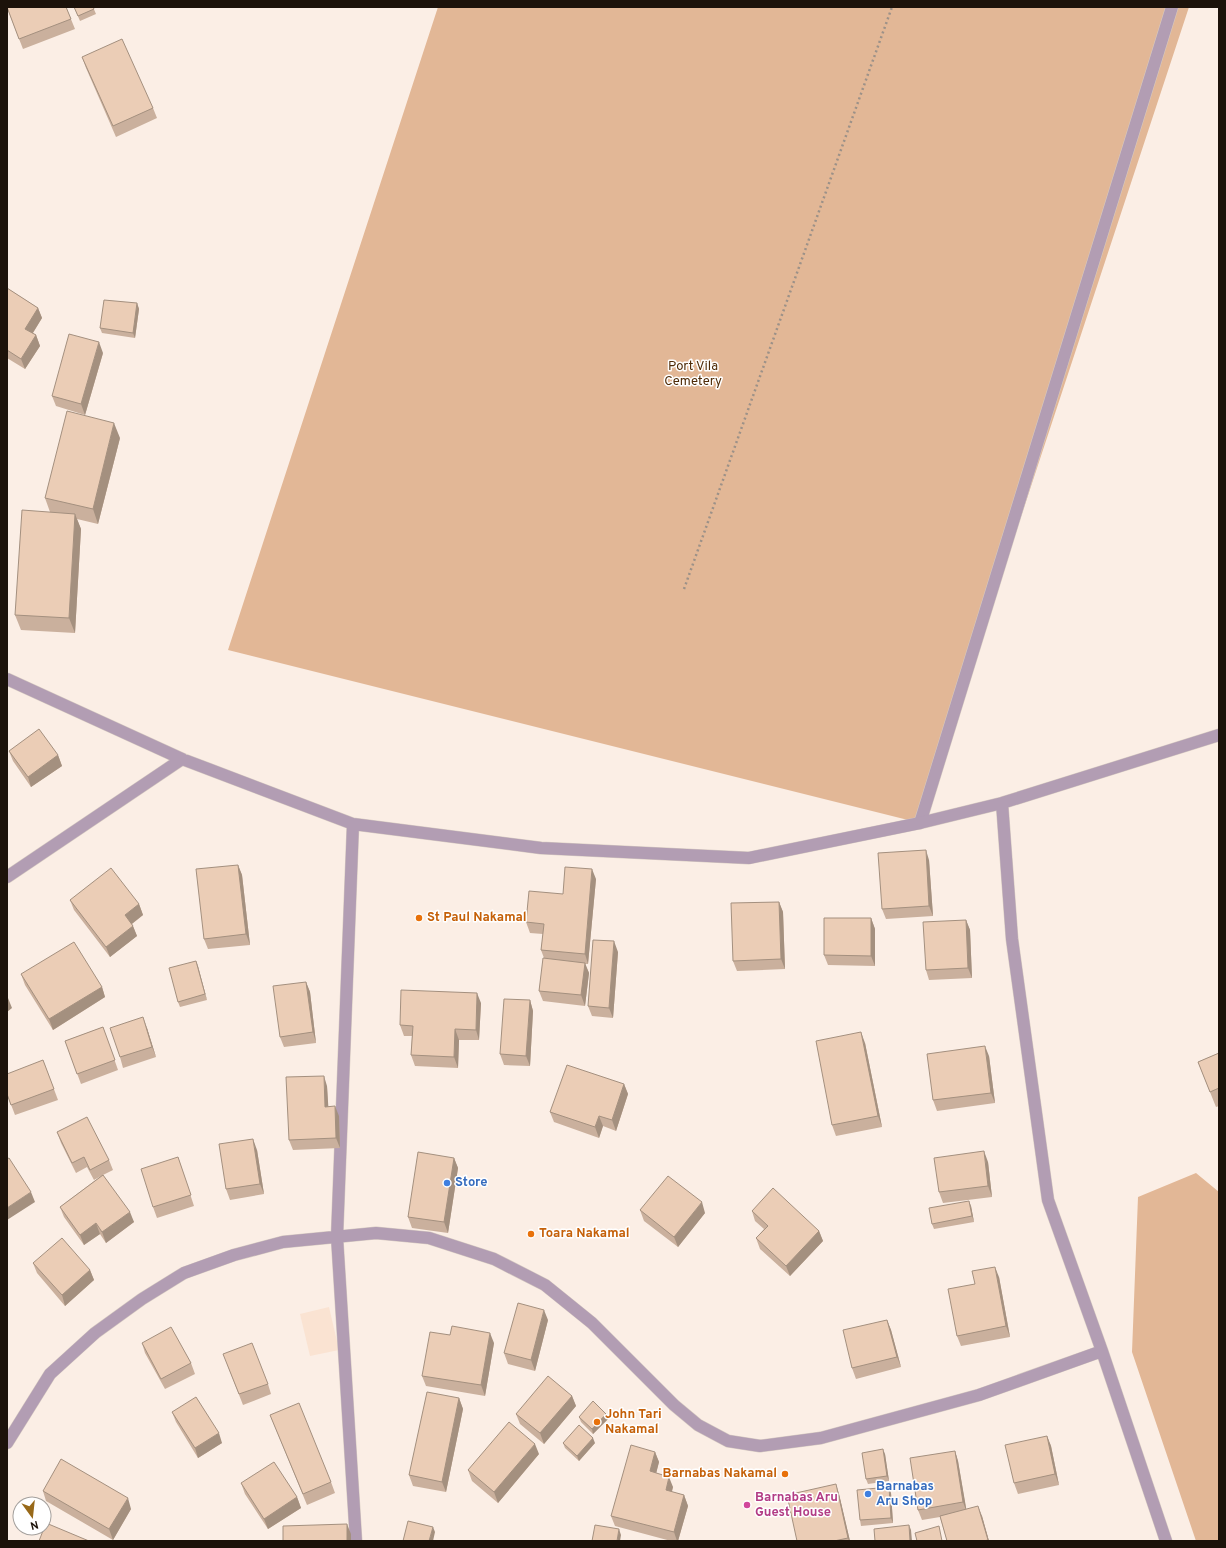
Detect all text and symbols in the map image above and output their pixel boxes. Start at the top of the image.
park label: Port Vila Cemetery [664,359,722,390]
place label: St Paul Nakamal [427,910,527,926]
marker: St Paul Nakamal [414,913,424,923]
place label: Store [455,1175,487,1191]
marker: Store [442,1178,452,1188]
place label: Toara Nakamal [539,1226,630,1242]
marker: Toara Nakamal [526,1229,536,1239]
place label: John Tari Nakamal [605,1407,662,1438]
marker: John Tari Nakamal [592,1417,602,1427]
place label: Barnabas Nakamal [663,1466,777,1482]
marker: Barnabas Nakamal [780,1469,790,1479]
place label: Barnabas Aru Shop [876,1479,934,1510]
marker: Barnabas Aru Shop [863,1489,873,1499]
place label: Barnabas Aru Guest House [755,1490,838,1521]
north arrow [12,1496,52,1536]
marker: Barnabas Aru Guest House [742,1500,752,1510]
text: N [29,1517,40,1532]

